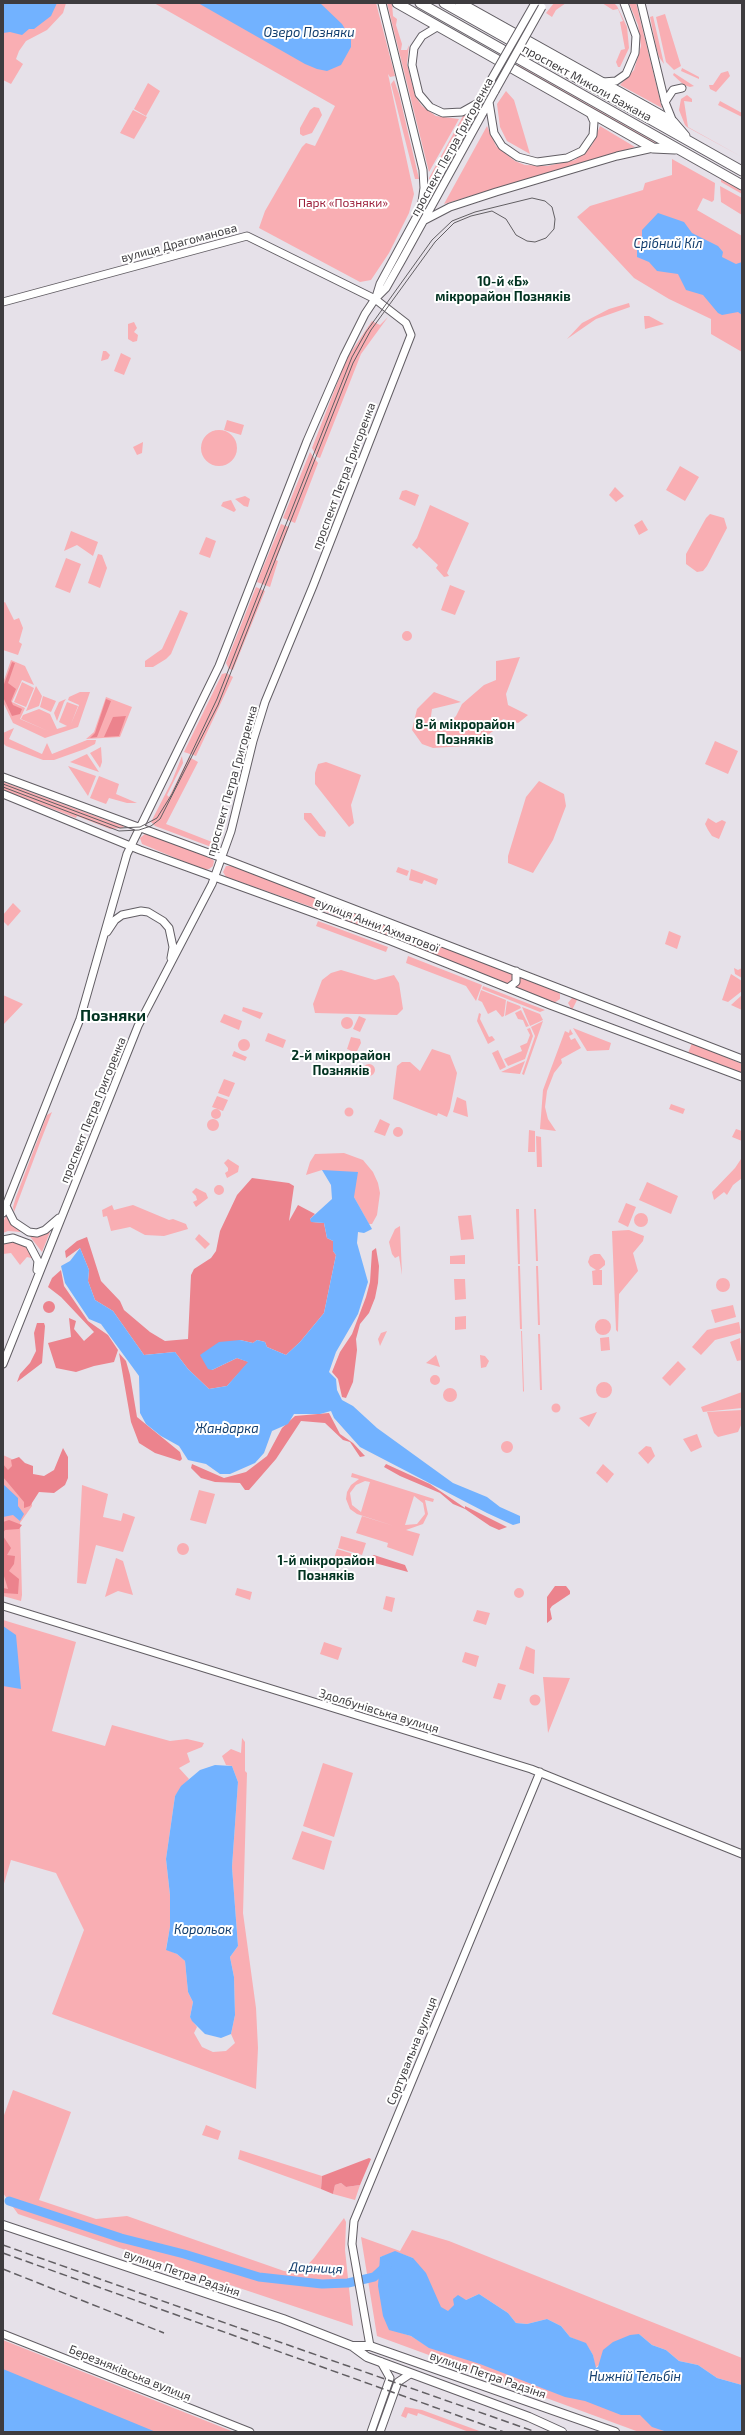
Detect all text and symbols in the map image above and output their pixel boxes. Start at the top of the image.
water label: Озеро Позняки [263,25,355,41]
street label: проспект Миколи Бажана [520,41,654,125]
street label: проспект Петра Григоренка [408,75,496,219]
park label: Парк «Позняки» [298,196,388,210]
street label: вулиця Драгоманова [119,221,239,265]
water label: Срібний Кіл [633,236,703,252]
district label: 10-й «Б» мікрорайон Позняків [435,274,571,305]
street label: проспект Петра Григоренка [309,400,379,552]
street label: проспект Петра Григоренка [204,704,260,858]
district label: 8-й мікрорайон Позняків [415,717,515,748]
street label: вулиця Анни Ахматової [313,895,441,955]
district label: Позняки [80,1006,146,1026]
street label: проспект Петра Григоренка [57,1035,129,1185]
district label: 2-й мікрорайон Позняків [291,1048,391,1079]
water label: Жандарка [195,1421,259,1437]
district label: 1-й мікрорайон Позняків [277,1553,375,1584]
street label: Здолбунівська вулиця [317,1686,441,1736]
water label: Корольок [174,1922,232,1938]
street label: Сортувальна вулиця [384,1995,440,2107]
street label: вулиця Петра Радзіня [122,2246,242,2300]
water label: Дарниця [289,2259,343,2277]
street label: Березняківська вулиця [67,2342,193,2404]
street label: вулиця Петра Радзіня [428,2348,548,2402]
water label: Нижній Тельбін [589,2369,681,2385]

